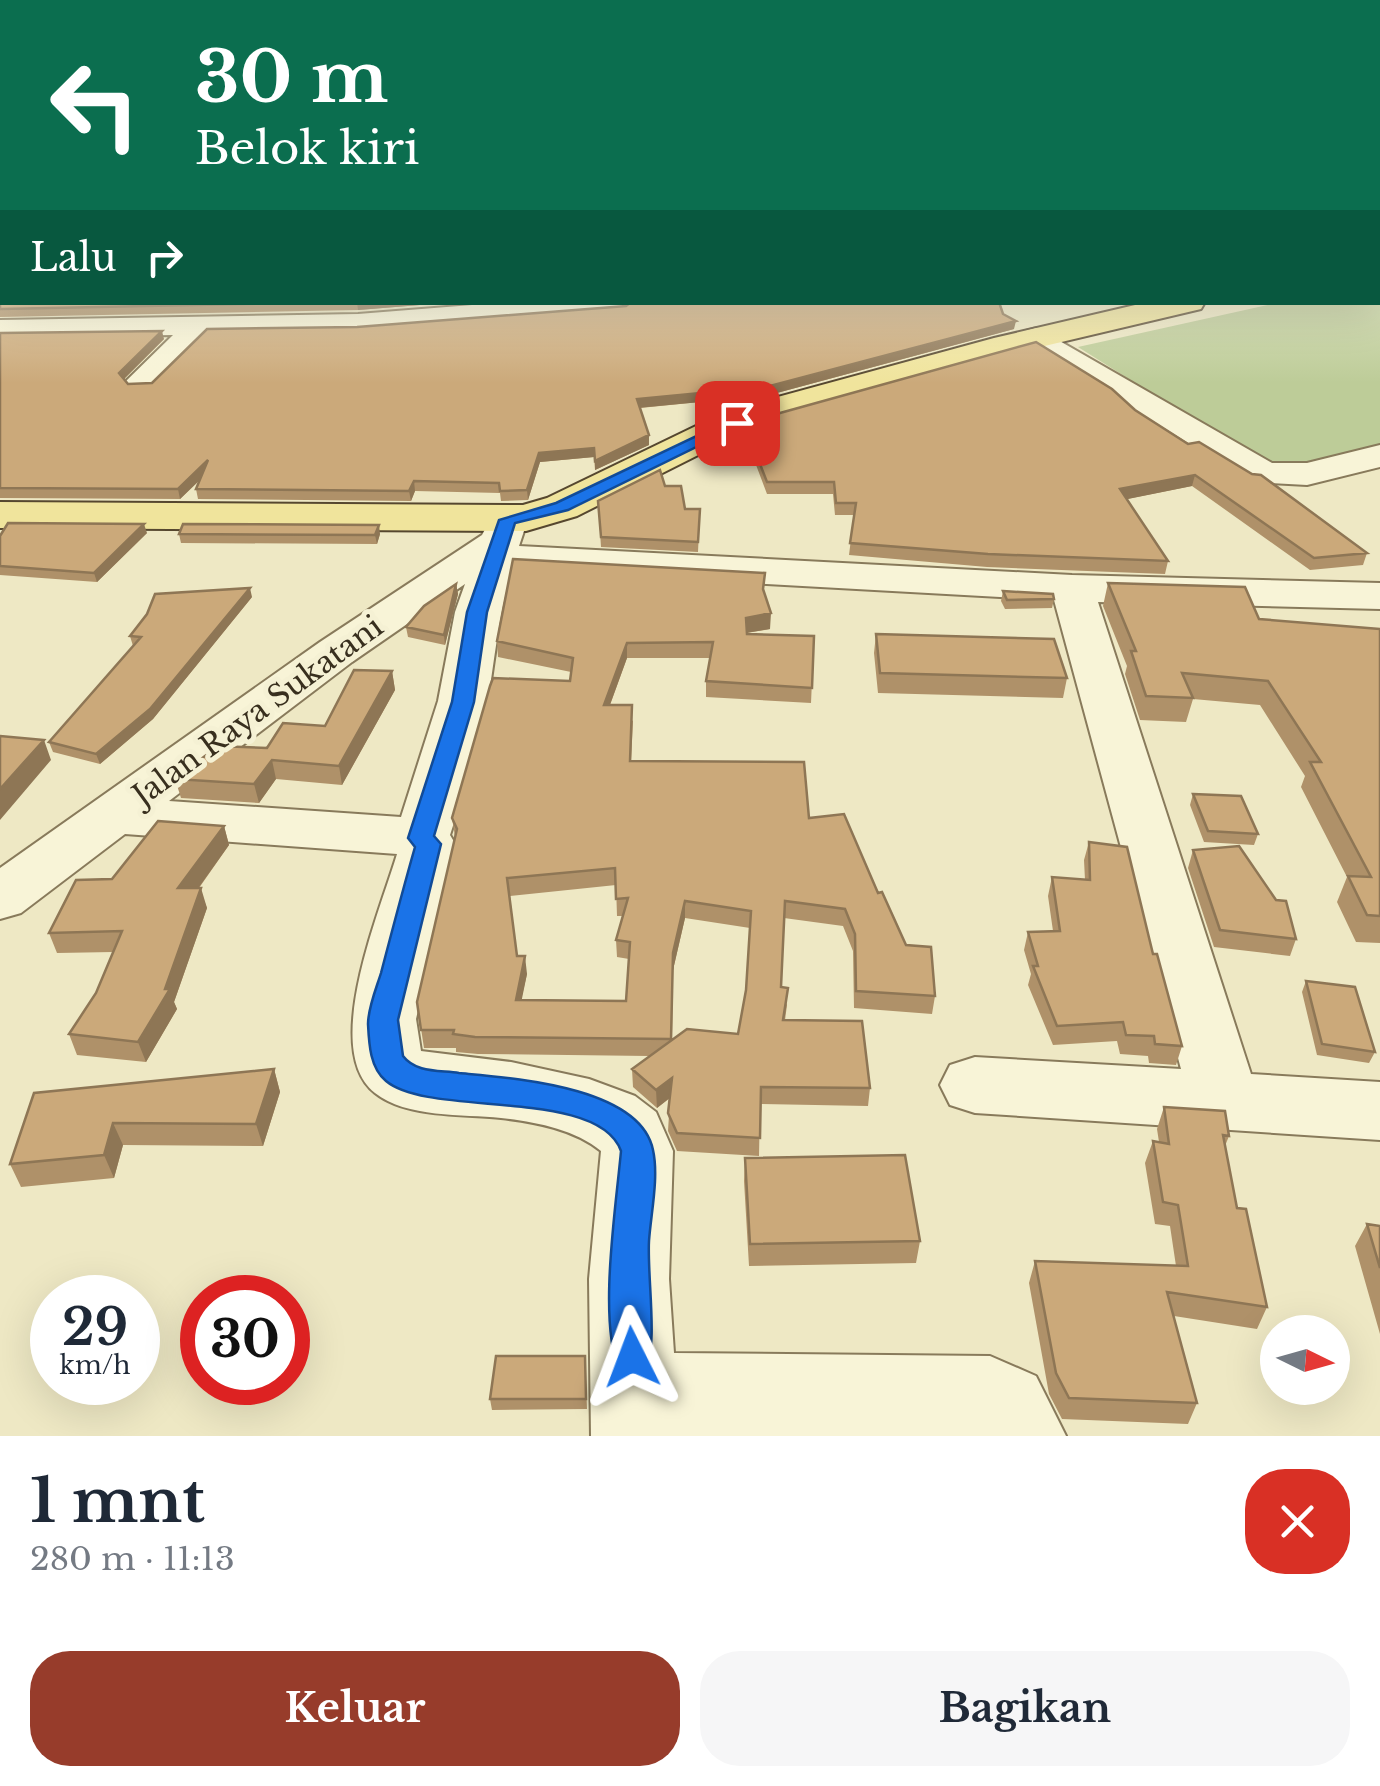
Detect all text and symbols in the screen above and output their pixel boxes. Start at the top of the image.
text: 30 m [195,34,388,121]
icon: left [30,40,160,170]
text: Belok kiri [195,120,419,176]
icon: right [137,230,192,285]
text: Lalu [30,234,117,281]
pin [695,381,780,466]
icon: arrive [710,396,765,451]
street label: Jalan Raya Sukatani [122,607,390,816]
speed limit sign: 30 [180,1275,310,1405]
text: 29 [62,1296,128,1359]
position arrow [580,1305,684,1409]
north arrow [1260,1315,1350,1405]
map controls [1260,1315,1350,1405]
text: km/h [60,1350,130,1381]
text: 1 mnt [30,1464,205,1538]
button: close [1245,1469,1350,1574]
text: 280 m · 11:13 [30,1539,235,1579]
button: Keluar [30,1651,680,1766]
button: Bagikan [700,1651,1350,1766]

